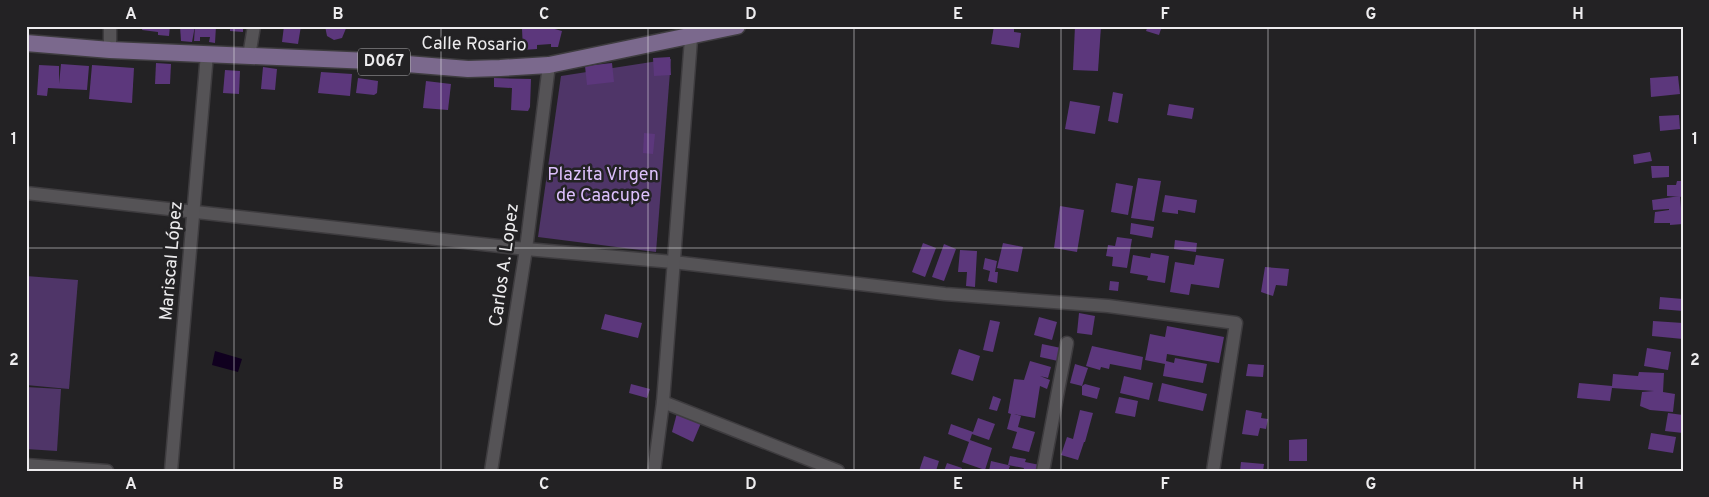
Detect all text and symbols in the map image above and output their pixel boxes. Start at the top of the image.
text: A [125,5,137,25]
text: B [332,5,344,25]
text: C [539,5,549,25]
text: D [745,5,757,25]
text: E [953,5,963,25]
text: F [1160,5,1170,25]
text: G [1366,5,1376,25]
text: H [1572,5,1584,25]
street label: Calle Rosario [421,33,527,57]
road number: D067 [358,48,410,76]
text: 1 [11,130,17,150]
text: 1 [1692,130,1698,150]
park label: Plazita Virgen de Caacupe [547,164,659,208]
street label: Mariscal López [155,200,189,322]
street label: Carlos A. Lopez [485,202,525,328]
text: 2 [9,351,19,371]
text: 2 [1690,351,1700,371]
text: A [125,475,137,495]
text: B [332,475,344,495]
text: C [539,475,549,495]
text: D [745,475,757,495]
text: E [953,475,963,495]
text: F [1160,475,1170,495]
text: G [1366,475,1376,495]
text: H [1572,475,1584,495]

